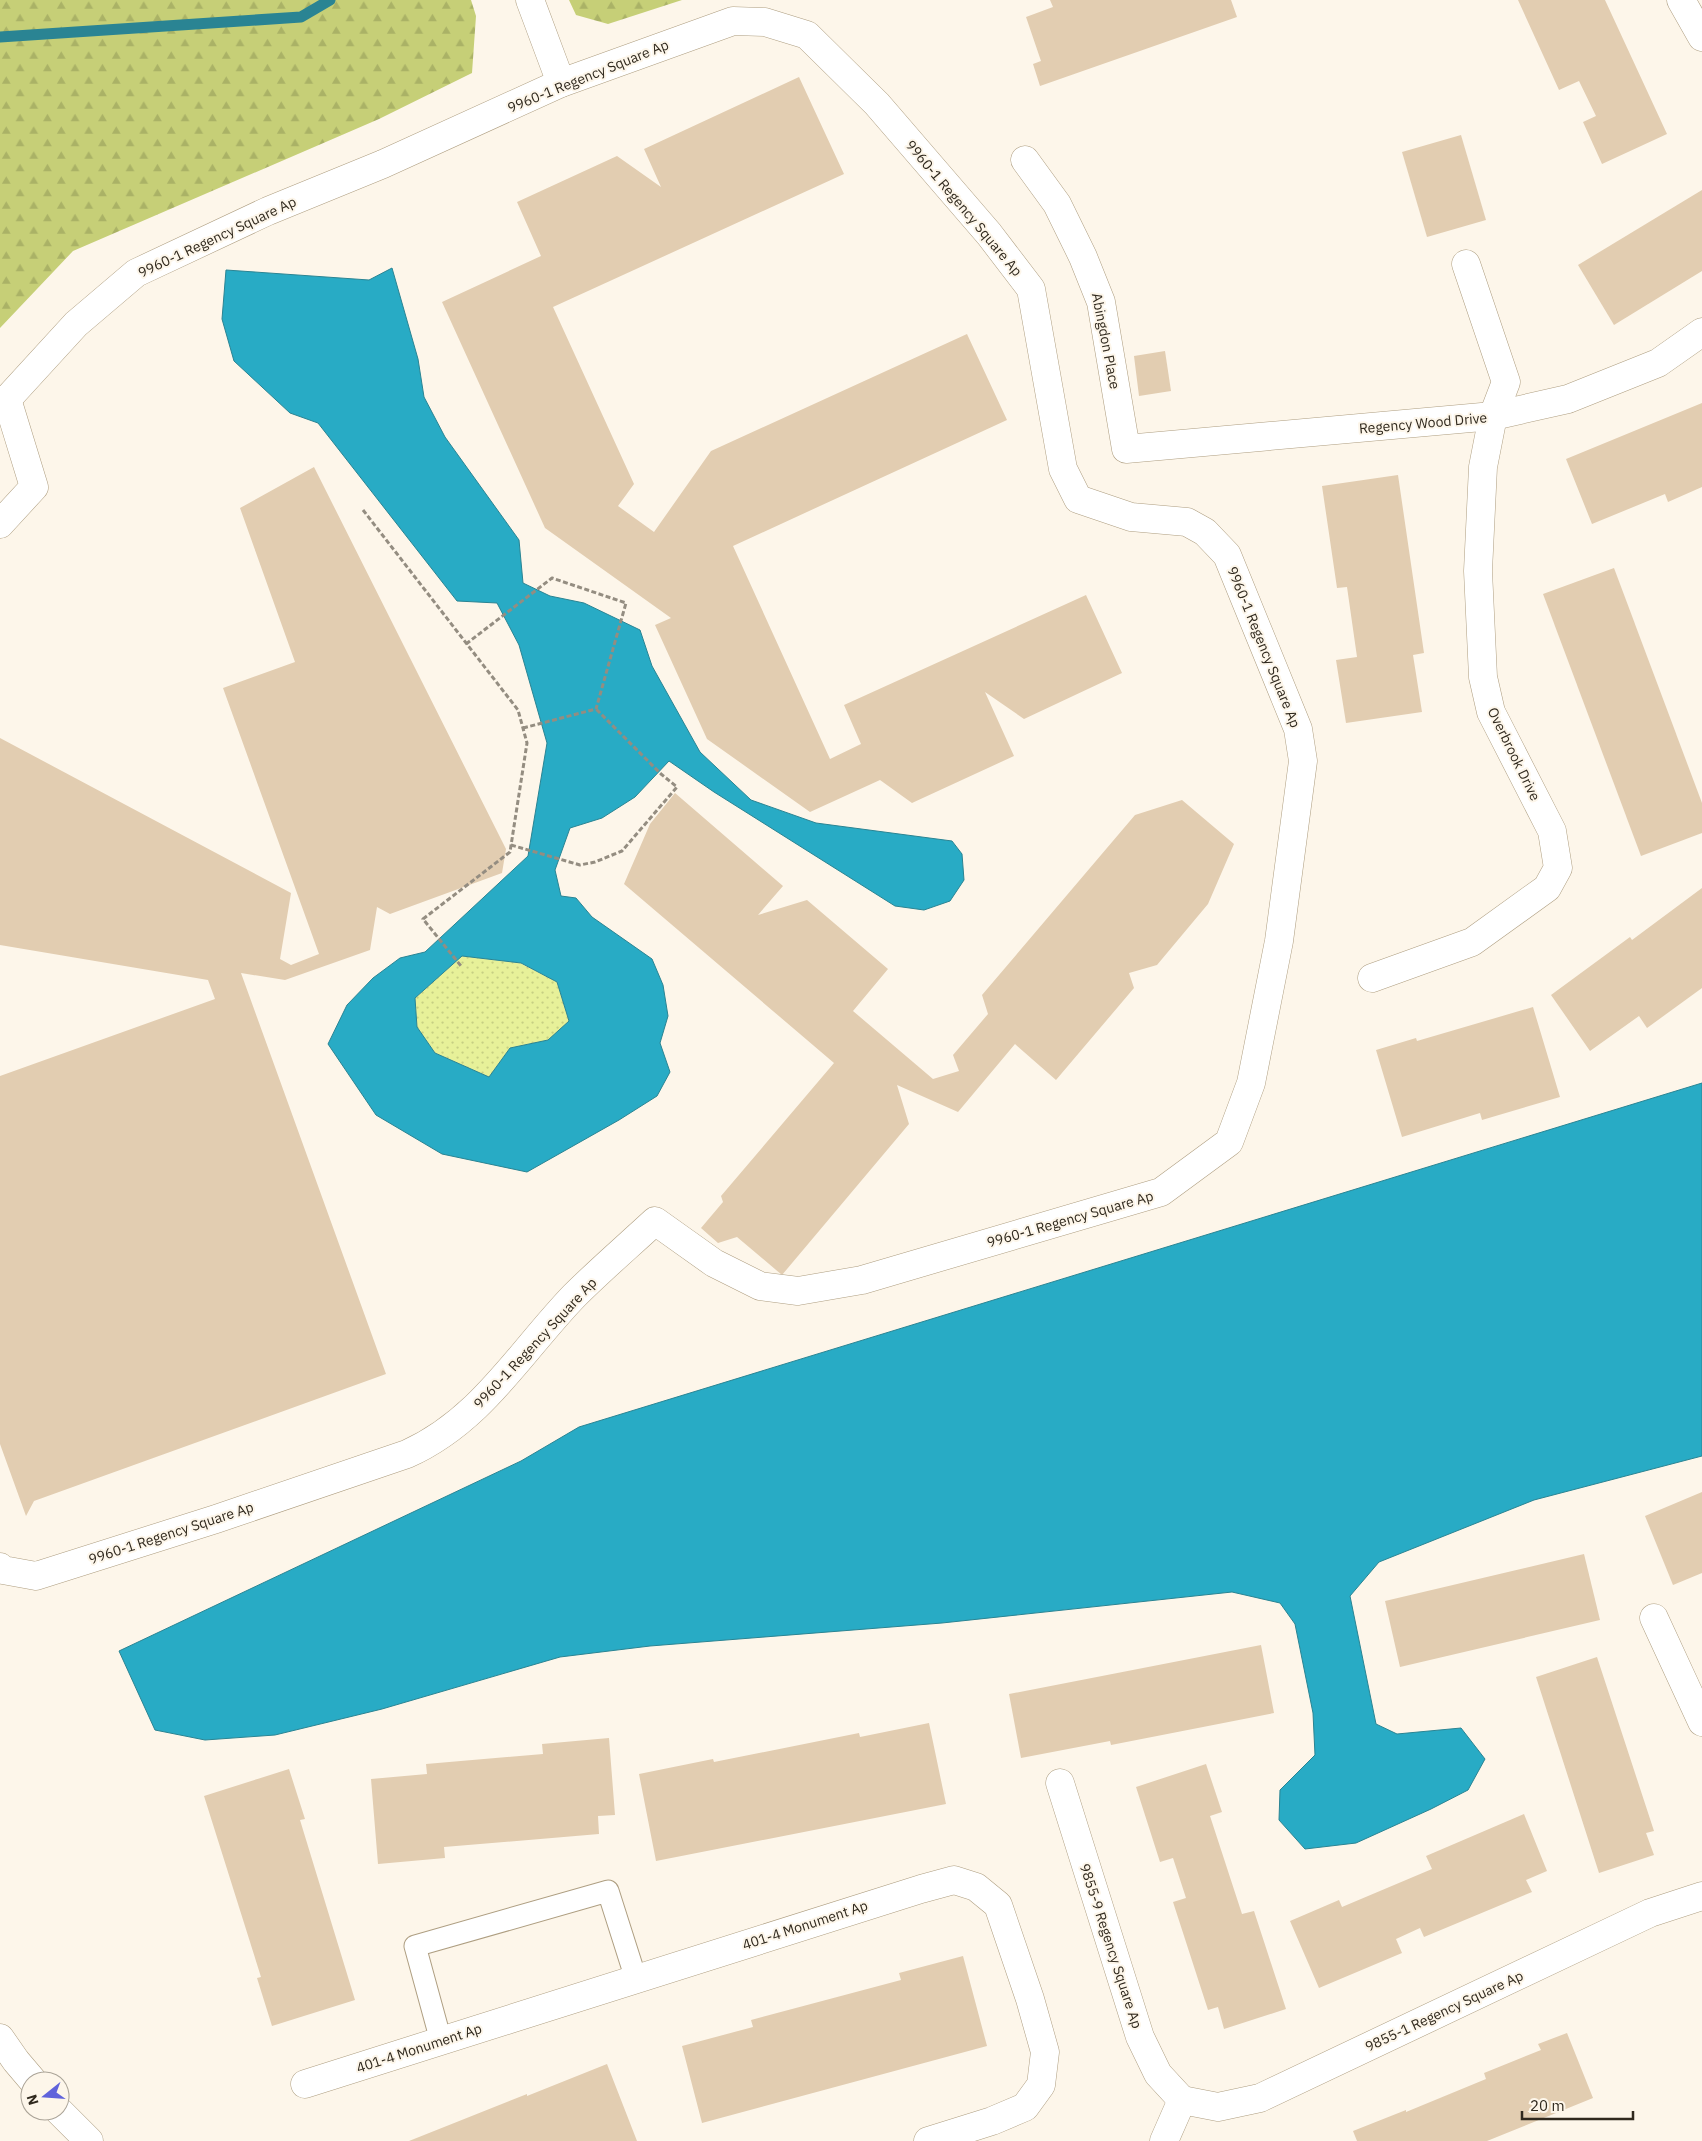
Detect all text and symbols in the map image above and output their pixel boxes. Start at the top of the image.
street label: 9960-1 Regency Square Ap [505,35,671,117]
street label: 9960-1 Regency Square Ap [902,136,1026,280]
street label: 9960-1 Regency Square Ap [135,192,299,282]
street label: Abingdon Place [1088,291,1124,391]
street label: Regency Wood Drive [1358,408,1488,438]
street label: 9960-1 Regency Square Ap [1223,564,1305,730]
street label: Overbrook Drive [1484,704,1544,804]
street label: 9960-1 Regency Square Ap [985,1187,1155,1251]
street label: 9960-1 Regency Square Ap [470,1274,600,1412]
street label: 9960-1 Regency Square Ap [86,1498,256,1568]
street label: 9855-9 Regency Square Ap [1076,1861,1146,2031]
street label: 401-4 Monument Ap [740,1896,870,1954]
street label: 9855-1 Regency Square Ap [1362,1966,1526,2056]
street label: 401-4 Monument Ap [354,2019,484,2077]
north arrow [20,2071,70,2121]
scale bar [1522,2088,1633,2120]
text: N [22,2092,43,2107]
text: 20 m [1530,2096,1565,2115]

